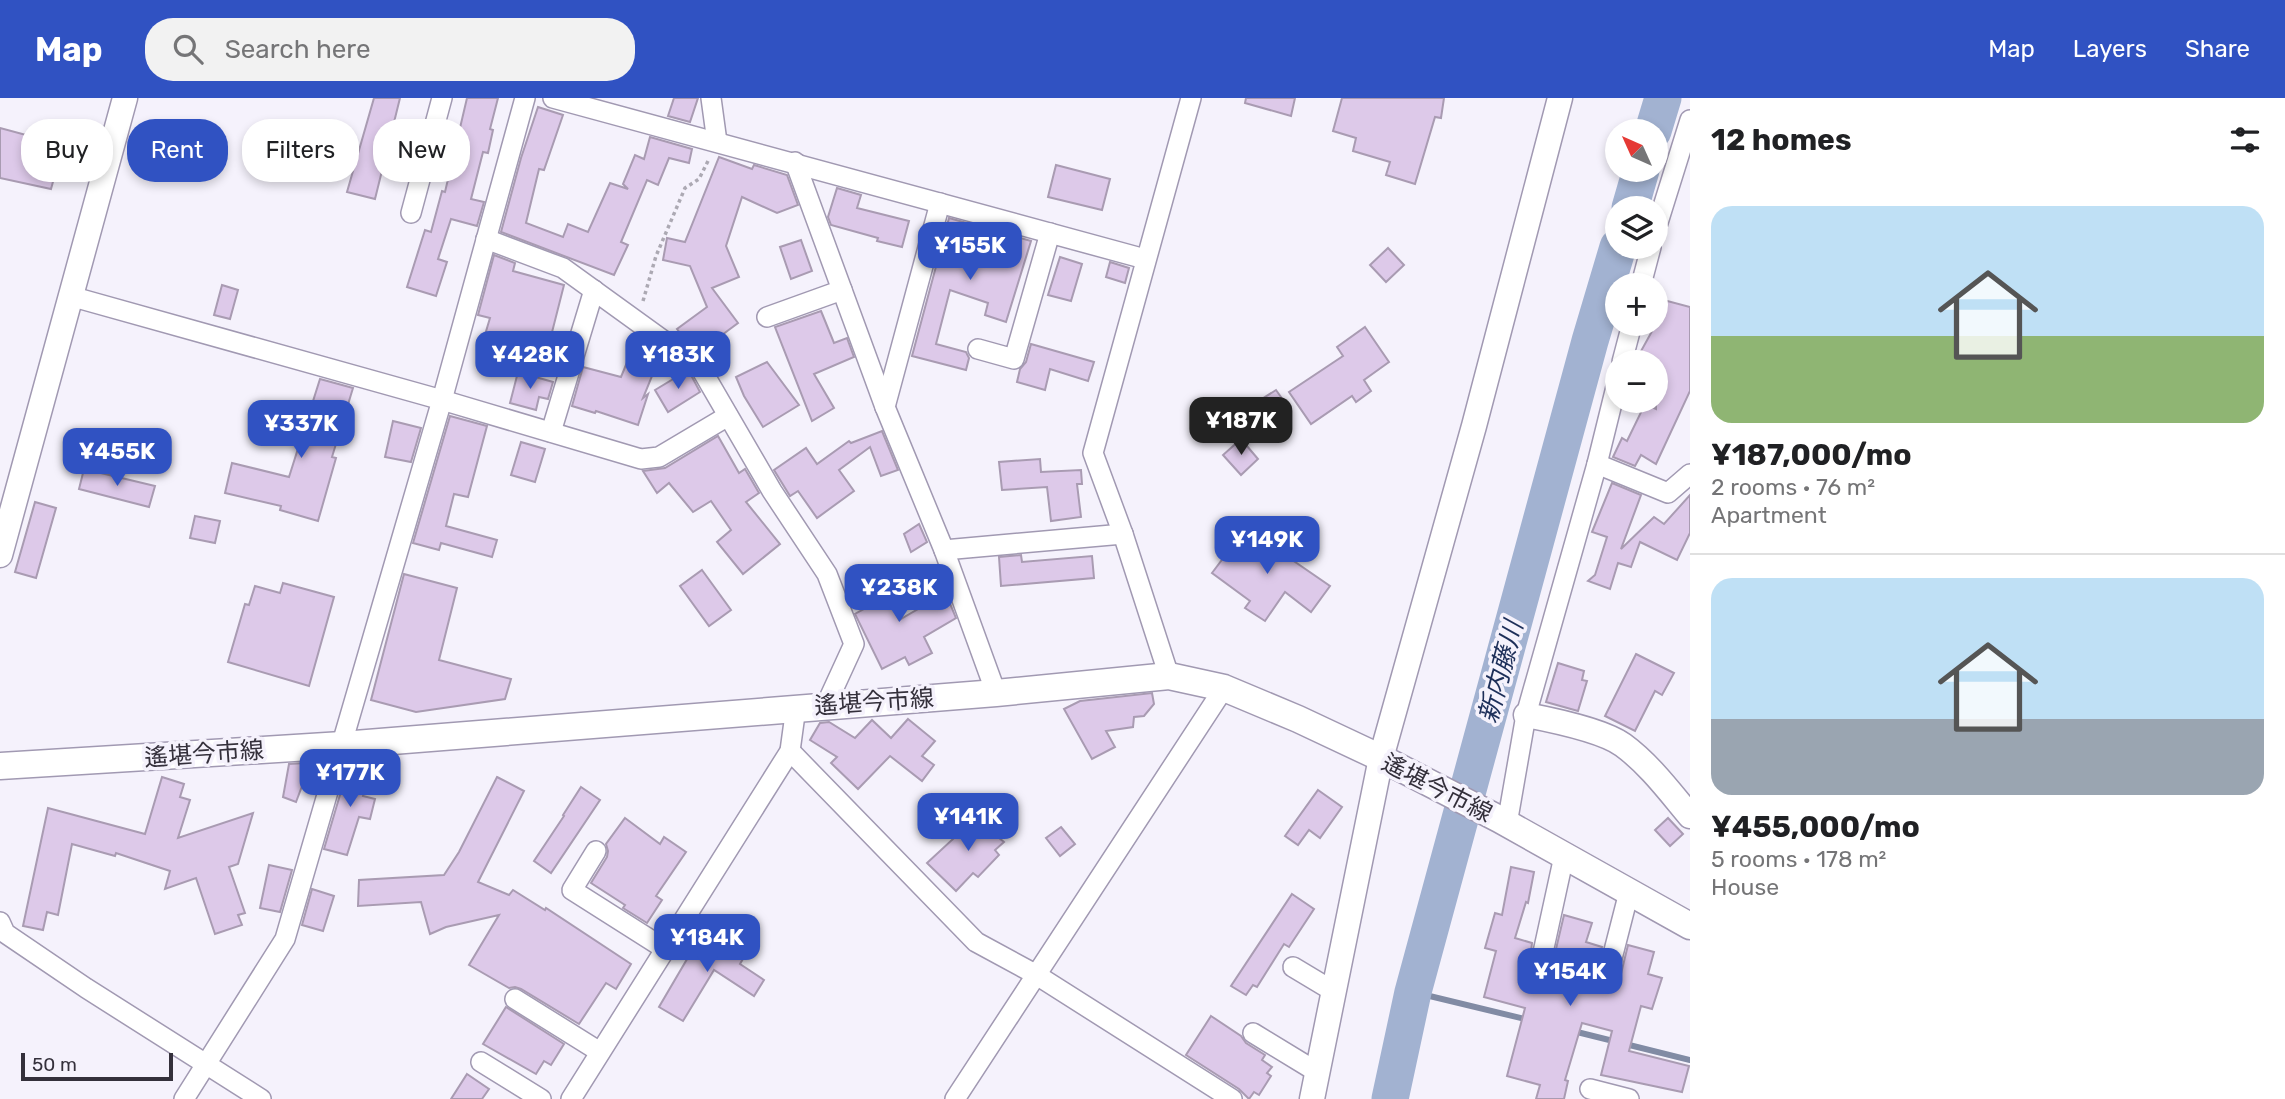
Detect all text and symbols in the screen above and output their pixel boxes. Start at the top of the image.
search box [145,18,635,81]
text: Map [35,30,103,69]
icon: search [169,30,207,68]
text: Search here [225,34,370,65]
text: Map [1988,35,2035,63]
text: Layers [2073,35,2147,63]
text: Share [2185,35,2250,63]
chip: Buy [21,119,113,182]
chip: Rent [127,119,228,182]
chip: Filters [242,119,359,182]
chip: New [373,119,470,182]
north arrow [1605,119,1668,182]
map controls [1605,119,1668,413]
icon: filters [2226,121,2264,159]
text: 12 homes [1711,122,1852,158]
button: layers [1605,196,1668,259]
pin: ¥155K [921,222,1019,282]
text: ¥155K [934,231,1006,259]
icon: home [1925,252,2051,378]
button: + [1605,273,1668,336]
pin: ¥428K [481,331,579,391]
pin: ¥183K [629,331,727,391]
text: ¥428K [491,340,569,368]
text: ¥183K [641,340,715,368]
button: − [1605,350,1668,413]
pin: ¥187K [1192,398,1290,457]
pin: ¥337K [252,400,350,460]
text: ¥187K [1205,406,1277,434]
text: ¥337K [264,409,338,437]
pin: ¥455K [68,428,166,488]
text: ¥455K [79,437,155,465]
text: ¥187,000/mo [1711,437,1912,473]
text: 2 rooms · 76 m² [1711,473,1875,501]
text: Apartment [1711,501,1827,529]
pin: ¥149K [1218,517,1316,576]
text: ¥149K [1231,525,1303,553]
pin: ¥238K [850,564,948,624]
text: ¥238K [861,573,937,601]
water label: 新内藤川 [1473,615,1530,726]
icon: home [1925,624,2051,750]
street label: 遙堪今市線 [813,684,935,720]
street label: 遙堪今市線 [143,736,265,772]
street label: 遙堪今市線 [1377,748,1497,828]
pin: ¥177K [301,750,399,809]
text: ¥177K [316,758,384,786]
pin: ¥141K [919,794,1017,853]
text: ¥141K [933,802,1003,830]
text: ¥455,000/mo [1711,809,1920,845]
text: 5 rooms · 178 m² [1711,845,1886,873]
text: House [1711,873,1779,901]
pin: ¥184K [658,914,756,974]
text: ¥184K [670,923,744,951]
pin: ¥154K [1521,948,1619,1008]
text: ¥154K [1533,957,1607,985]
scale bar [21,1050,173,1082]
text: 50 m [32,1053,77,1076]

